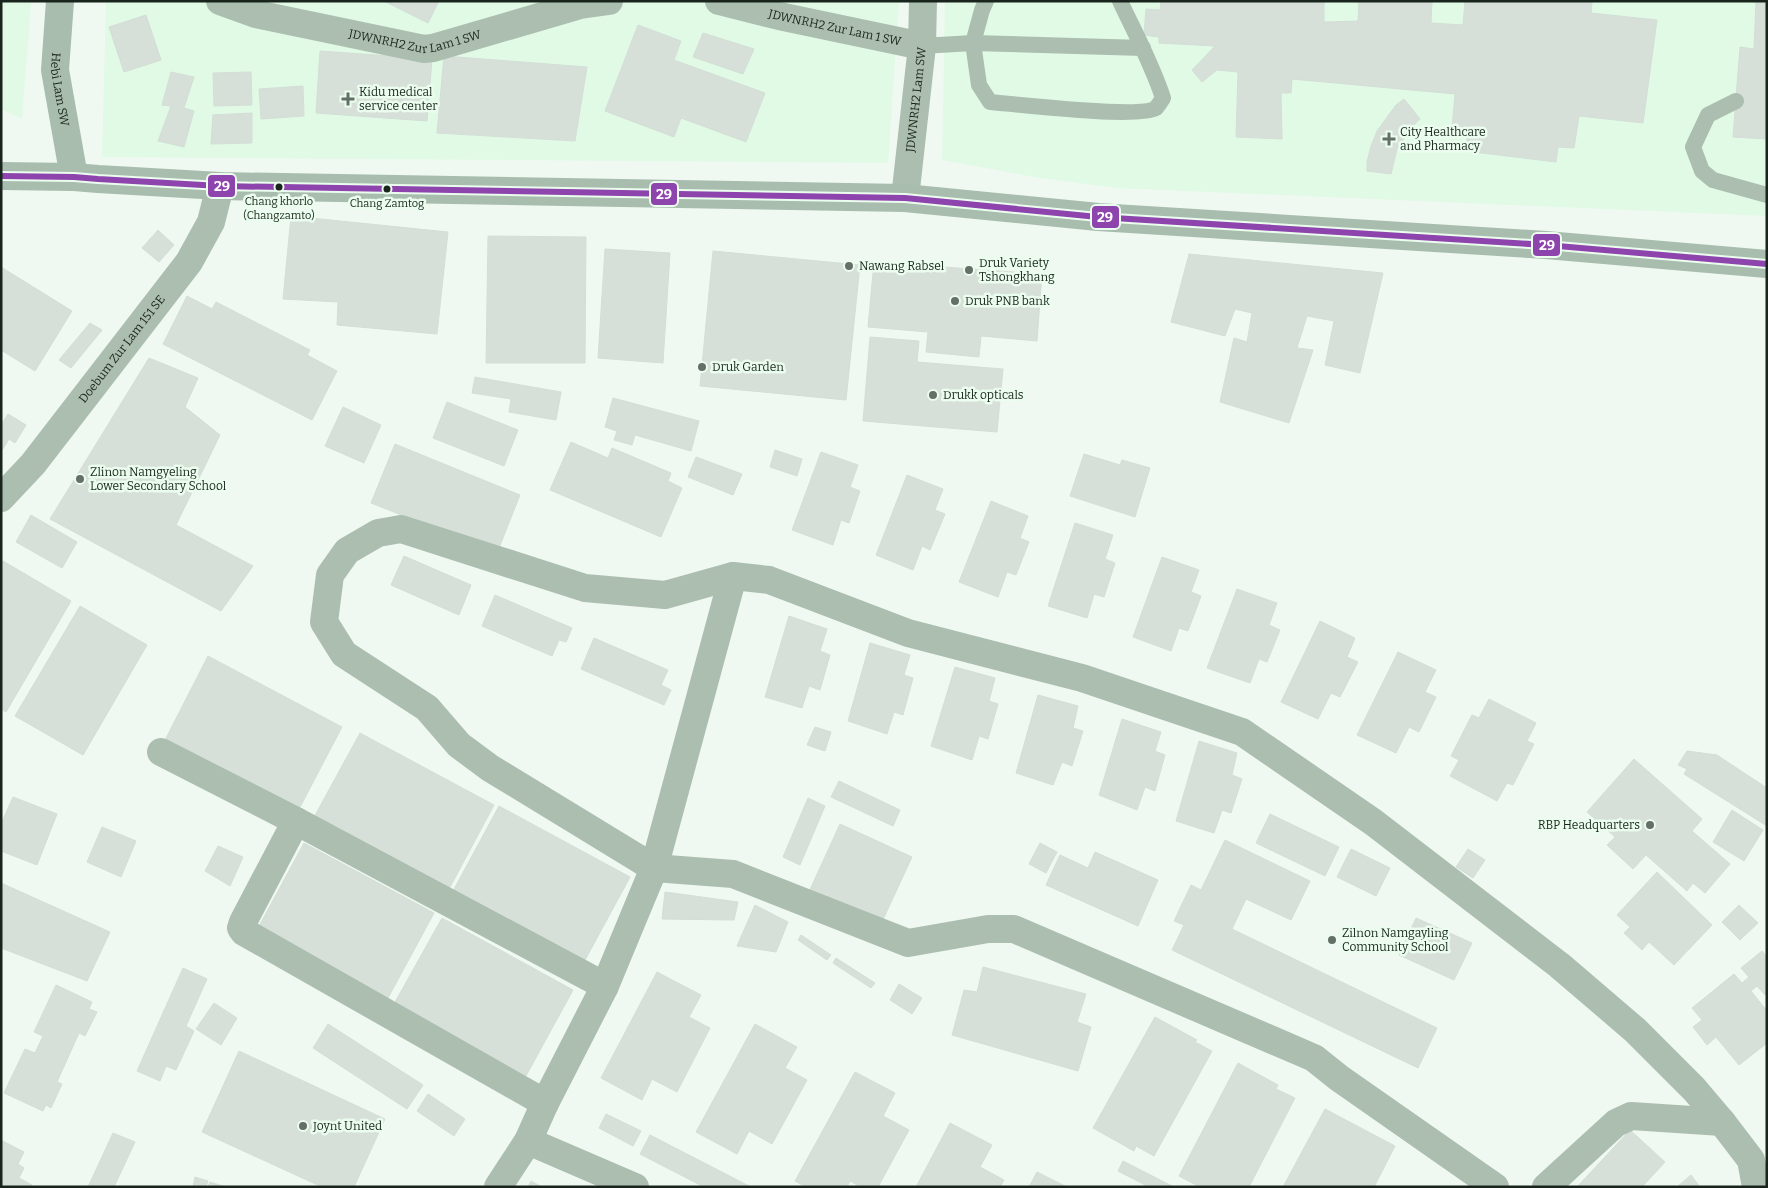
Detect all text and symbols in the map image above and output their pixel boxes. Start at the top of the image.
street label: JDWNRH2 Zur Lam 1 SW [766,6,903,49]
street label: JDWNRH2 Zur Lam 1 SW [347,26,483,56]
street label: JDWNRH2 Lam SW [903,46,929,154]
street label: Hebi Lam SW [48,52,72,128]
place label: Kidu medical service center [359,85,438,113]
marker: Kidu medical service center [341,92,355,106]
place label: City Healthcare and Pharmacy [1400,125,1486,153]
marker: City Healthcare and Pharmacy [1382,132,1396,146]
line badge: 29 [207,174,236,198]
text: 29 [214,178,230,195]
marker: Chang khorlo (Changzamto) [274,182,284,192]
line badge: 29 [650,182,678,206]
marker: Chang Zamtog [382,184,392,194]
text: 29 [656,186,672,203]
place label: Chang khorlo (Changzamto) [243,195,315,222]
place label: Chang Zamtog [350,197,424,210]
line badge: 29 [1091,205,1120,229]
text: 29 [1097,209,1113,226]
line badge: 29 [1532,233,1561,257]
text: 29 [1539,237,1555,254]
place label: Druk Variety Tshongkhang [979,256,1055,284]
place label: Nawang Rabsel [859,259,945,273]
marker: Nawang Rabsel [843,260,855,272]
marker: Druk Variety Tshongkhang [963,264,975,276]
street label: Doebum Zur Lam 151 SE [76,292,168,406]
place label: Druk PNB bank [965,294,1050,308]
marker: Druk PNB bank [949,295,961,307]
place label: Druk Garden [712,360,784,374]
marker: Druk Garden [696,361,708,373]
place label: Drukk opticals [943,388,1024,402]
marker: Drukk opticals [927,389,939,401]
place label: Zlinon Namgyeling Lower Secondary School [90,465,227,493]
marker: Zlinon Namgyeling Lower Secondary School [74,473,86,485]
place label: RBP Headquarters [1538,818,1640,832]
marker: RBP Headquarters [1644,819,1656,831]
place label: Zilnon Namgayling Community School [1342,926,1449,954]
marker: Zilnon Namgayling Community School [1326,934,1338,946]
place label: Joynt United [312,1119,382,1133]
marker: Joynt United [297,1120,309,1132]

